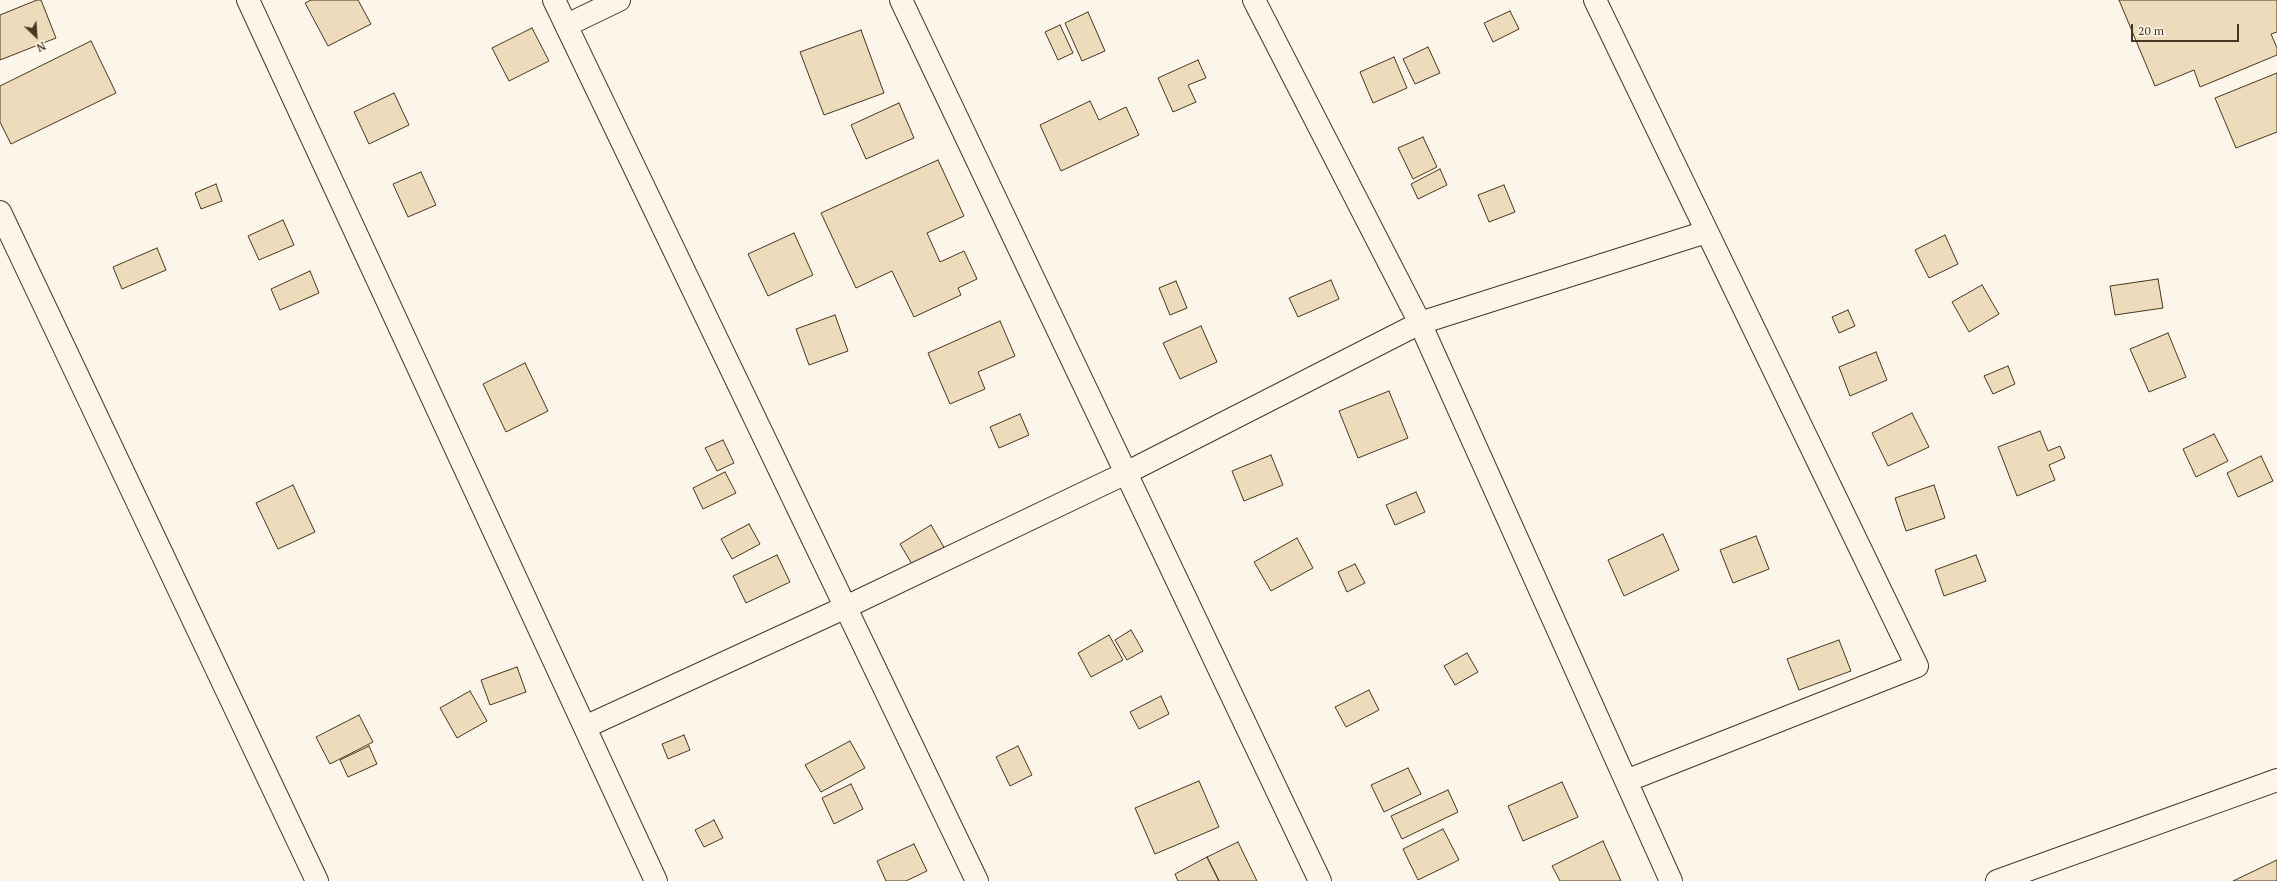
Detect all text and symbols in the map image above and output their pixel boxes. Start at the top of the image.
north arrow [16,16,56,56]
scale bar [2133,16,2241,42]
text: 20 m [2138,23,2164,38]
text: N [34,39,48,55]

